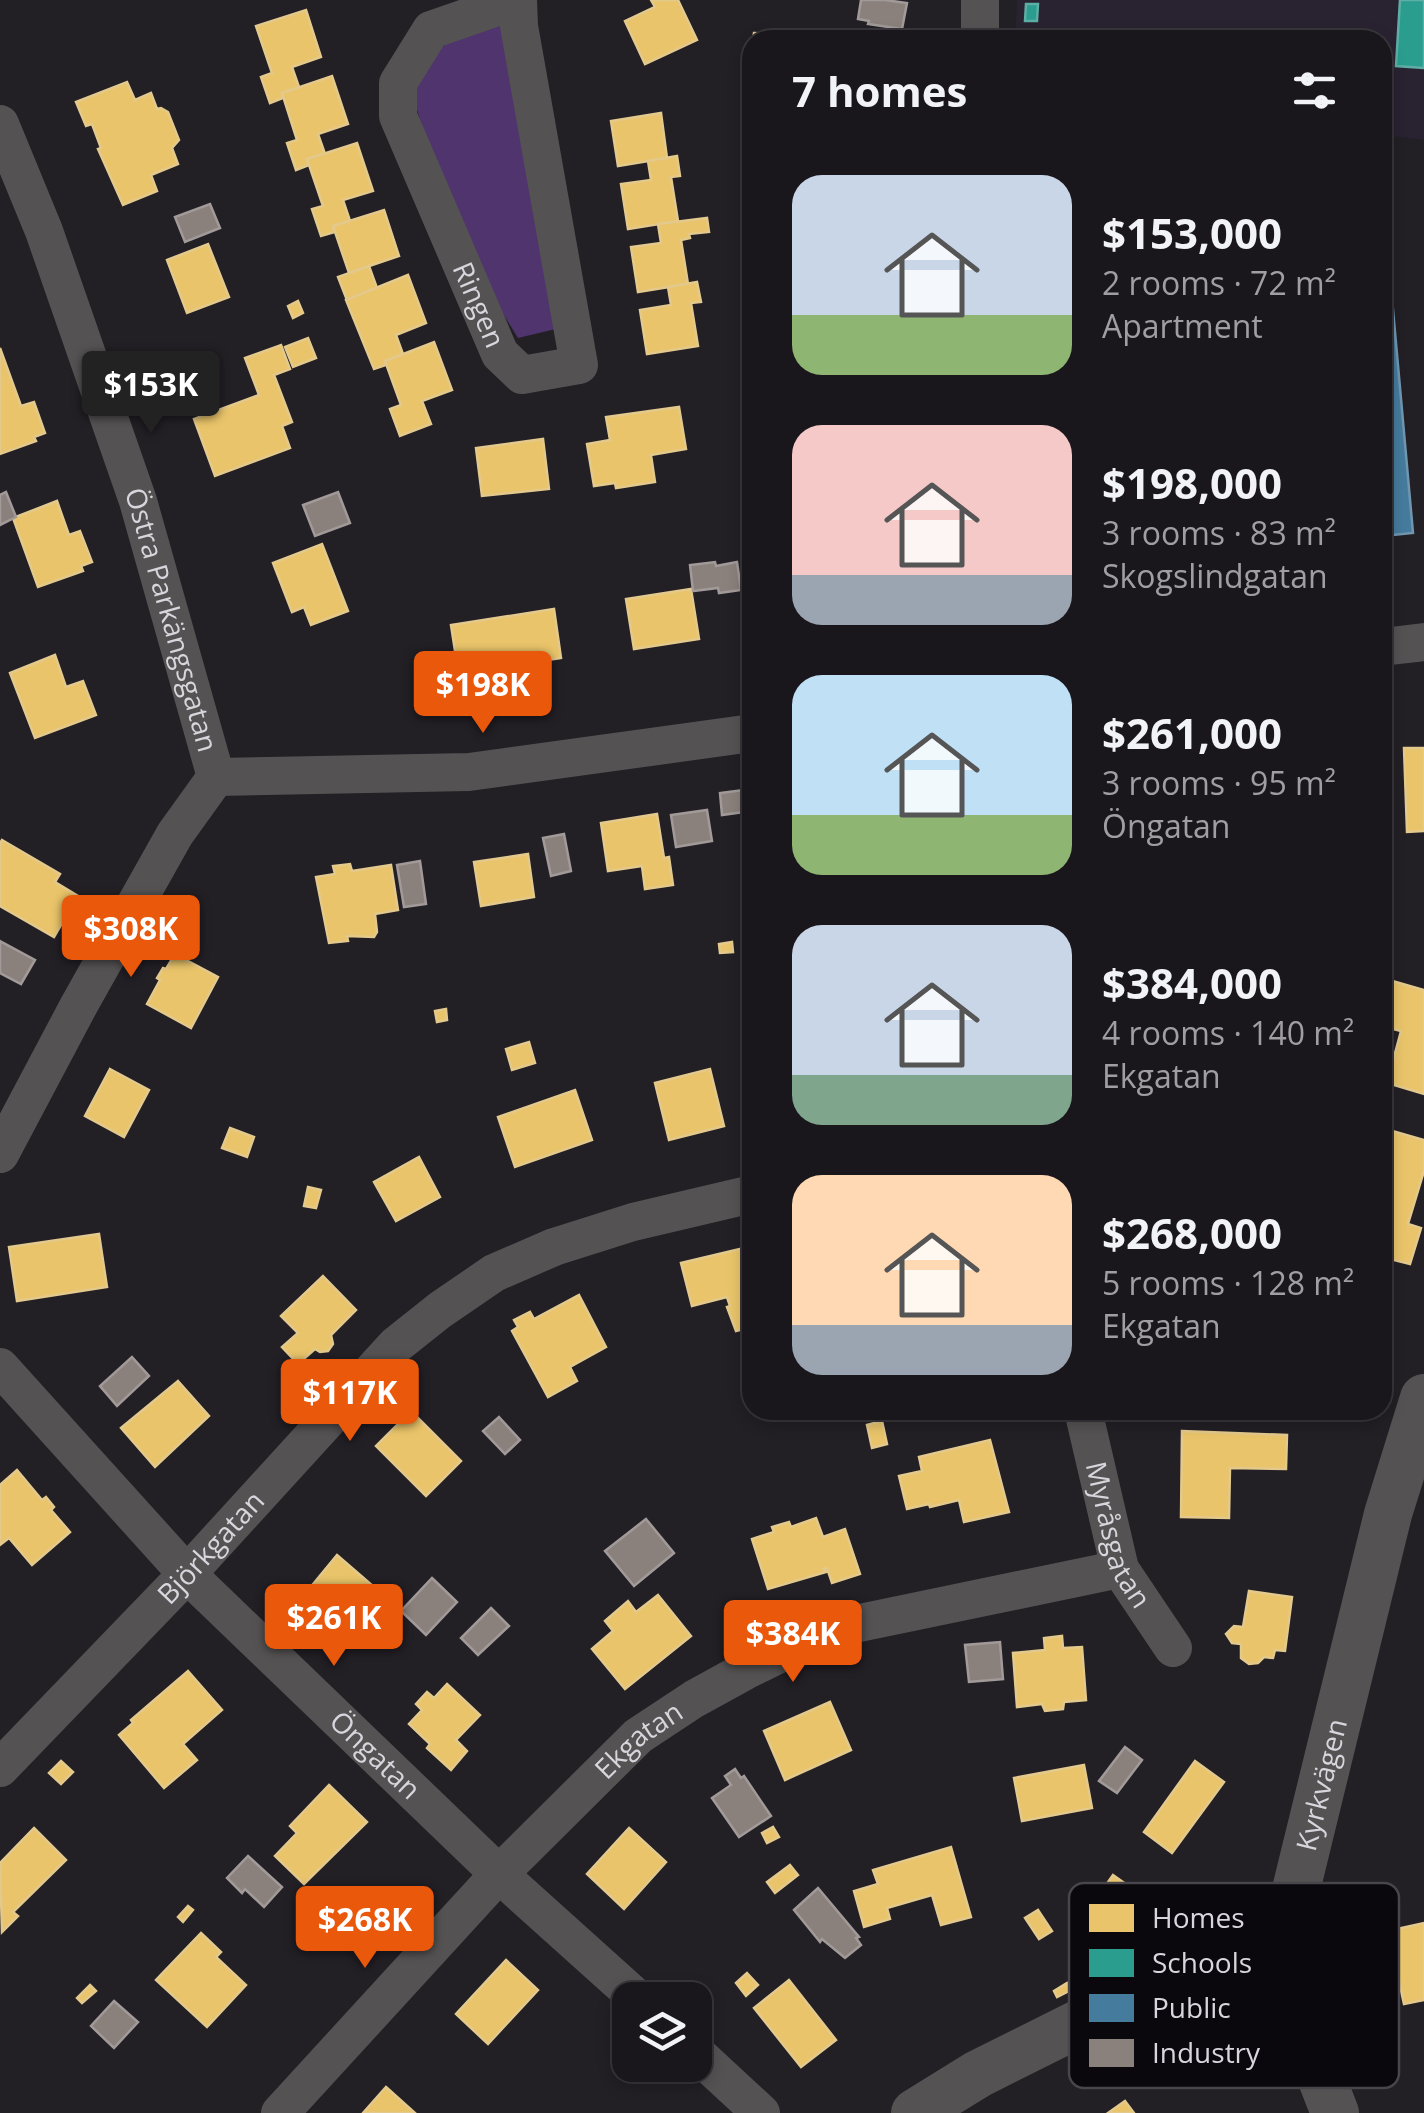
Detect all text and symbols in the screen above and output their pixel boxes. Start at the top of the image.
text: 7 homes [792,62,967,119]
icon: filters [1287,63,1342,118]
text: $153,000 [1102,204,1282,261]
icon: home [872,215,992,335]
street label: Ringen [445,256,515,353]
text: 2 rooms · 72 m² [1102,261,1336,304]
text: Apartment [1102,304,1263,347]
pin: $153K [81,351,221,436]
text: $153K [104,362,198,405]
text: $198,000 [1102,454,1282,511]
icon: home [872,465,992,585]
street label: Östra Parkängsgatan [117,482,228,756]
text: 3 rooms · 83 m² [1102,511,1336,554]
text: Skogslindgatan [1102,554,1328,597]
pin: $198K [413,651,553,736]
text: $198K [436,662,530,705]
text: $261,000 [1102,704,1282,761]
icon: home [872,715,992,835]
text: 3 rooms · 95 m² [1102,761,1336,804]
text: Öngatan [1102,804,1230,847]
pin: $308K [61,895,201,980]
text: $308K [84,906,178,949]
text: $384,000 [1102,954,1282,1011]
icon: home [872,965,992,1085]
text: 4 rooms · 140 m² [1102,1011,1354,1054]
text: Ekgatan [1102,1054,1221,1097]
text: $268,000 [1102,1204,1282,1261]
icon: home [872,1215,992,1335]
text: 5 rooms · 128 m² [1102,1261,1354,1304]
text: Ekgatan [1102,1304,1221,1347]
pin: $117K [280,1359,420,1444]
text: $117K [303,1370,397,1413]
street label: Myråsgatan [1078,1458,1161,1615]
street label: Björkgatan [148,1482,272,1612]
pin: $261K [264,1584,404,1669]
text: $261K [287,1595,381,1638]
pin: $384K [723,1600,863,1685]
text: $384K [746,1611,840,1654]
street label: Ekgatan [586,1692,690,1787]
street label: Öngatan [322,1702,430,1807]
street label: Kyrkvägen [1286,1715,1355,1855]
legend [1069,1883,1399,2088]
pin: $268K [295,1886,435,1971]
text: $268K [318,1897,412,1940]
text: Homes [1152,1898,1244,1936]
text: Schools [1152,1943,1252,1981]
map controls [612,1982,712,2082]
button: layers [612,1982,712,2082]
text: Public [1152,1988,1231,2026]
text: Industry [1152,2033,1261,2071]

